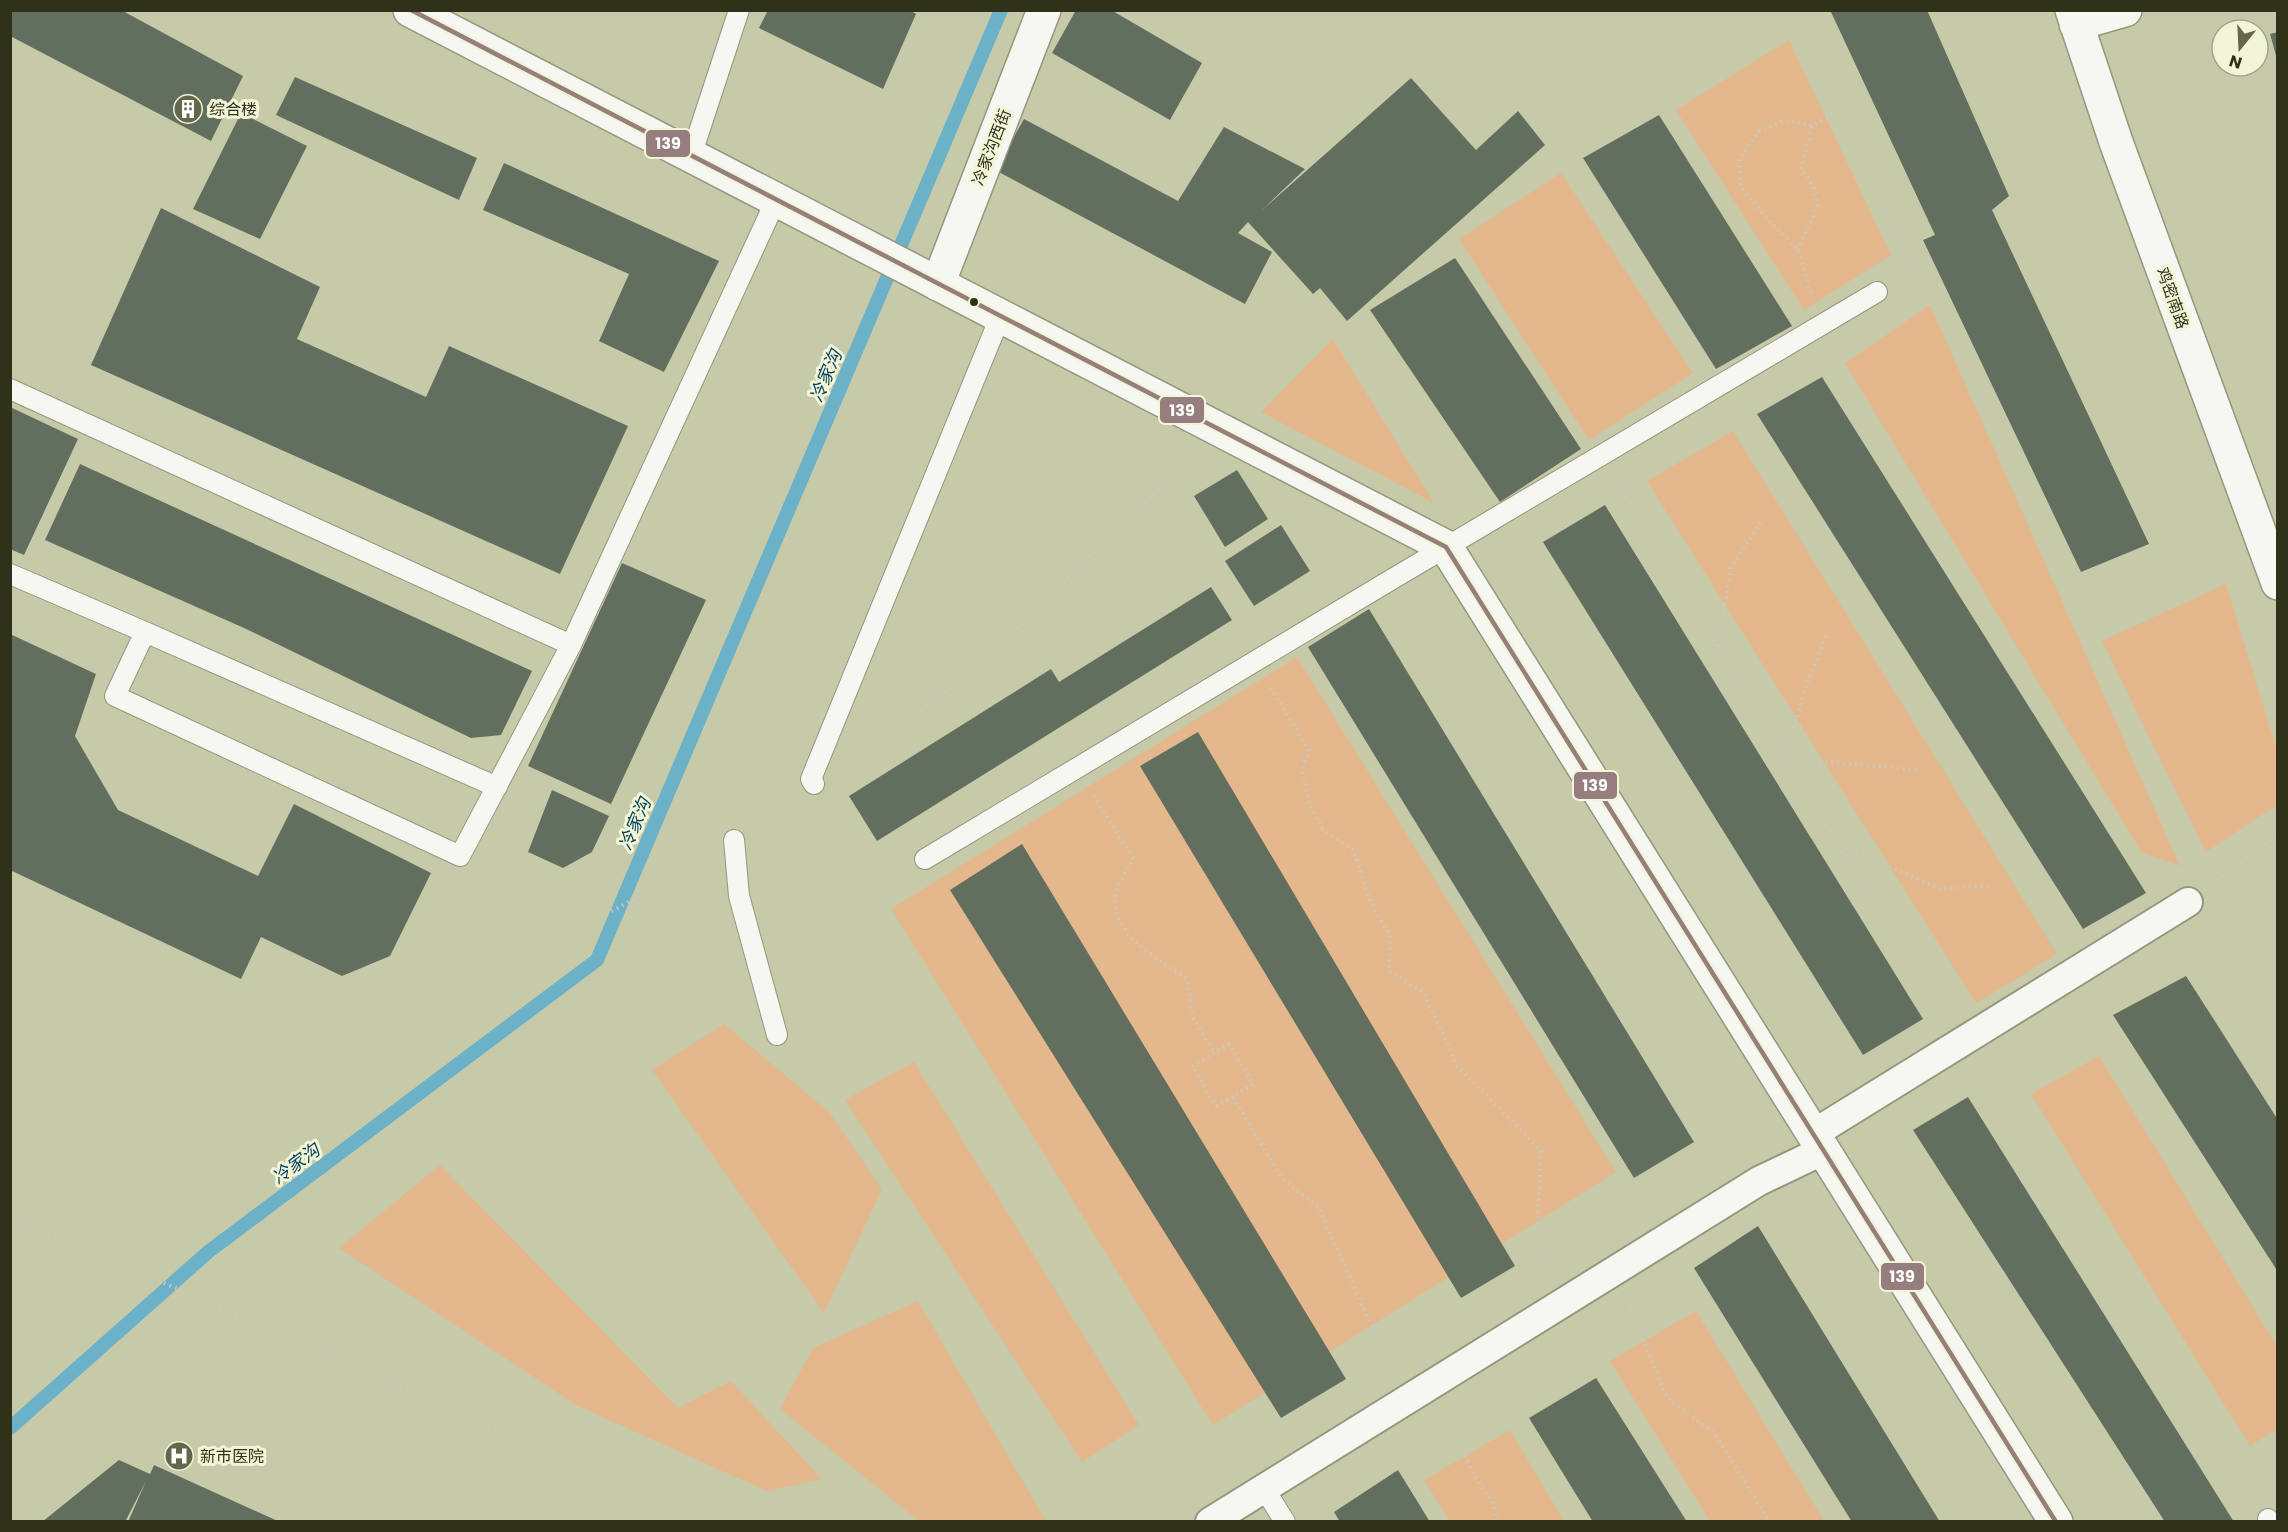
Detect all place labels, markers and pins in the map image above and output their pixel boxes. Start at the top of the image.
building icon: 综合楼 [172,93,204,125]
place label: 综合楼 [209,98,257,121]
unlabelled marker [968,296,980,308]
hospital icon: 新市医院 [163,1440,195,1472]
place label: 新市医院 [200,1445,264,1468]

